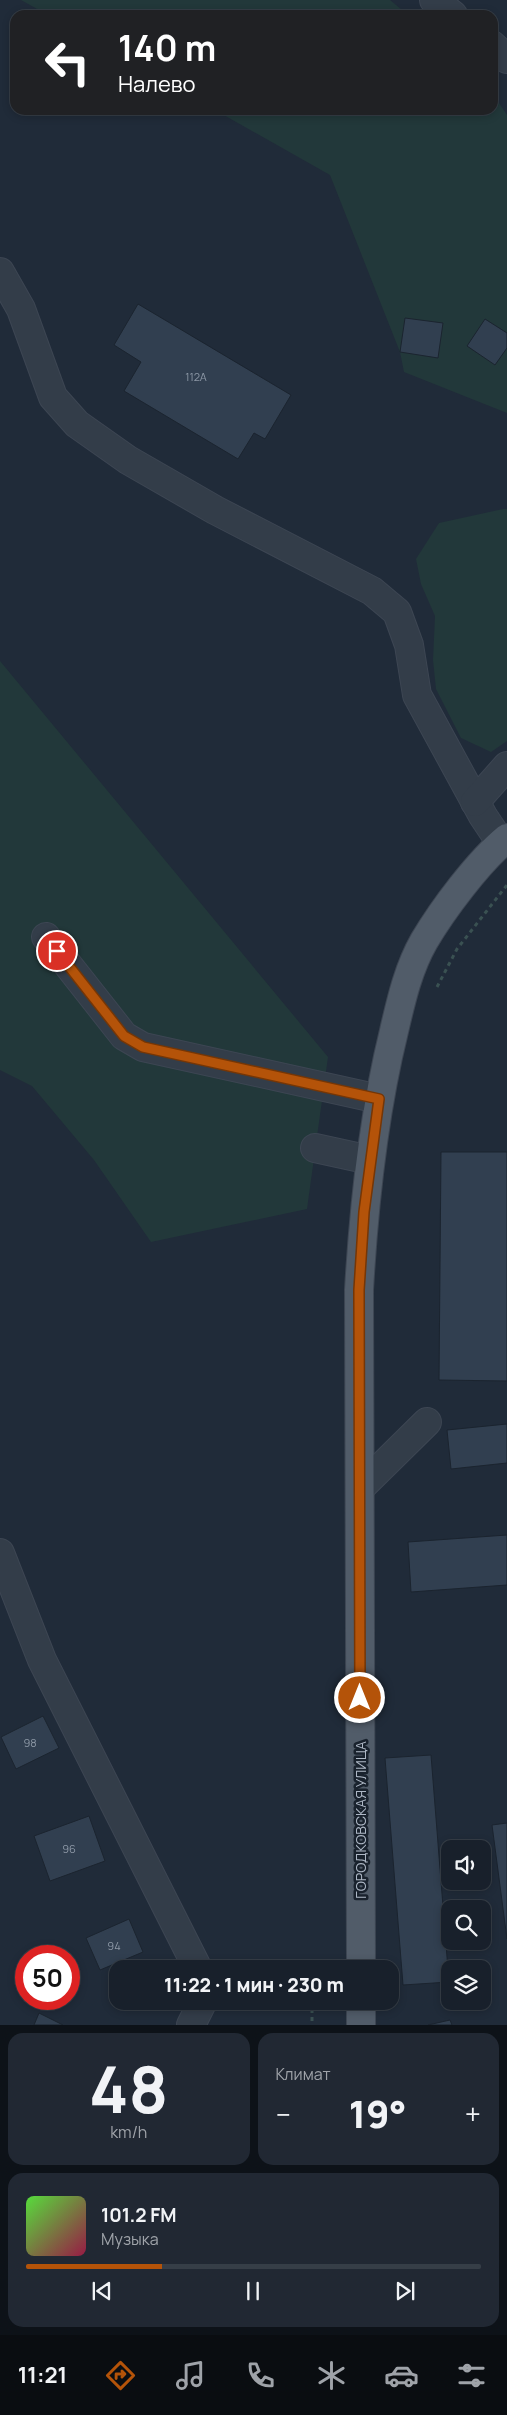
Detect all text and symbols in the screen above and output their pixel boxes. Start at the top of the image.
text: 140 m [118,24,216,72]
icon: left [35,30,100,95]
text: Налево [118,69,196,99]
house number: 112А [185,369,207,384]
pin [36,930,78,972]
icon: arrive [43,937,71,965]
position arrow [333,1671,385,1723]
house number: 98 [23,1735,37,1750]
street label: ГОРОДКОВСКАЯ УЛИЦА [351,1741,370,1899]
map controls [441,1840,491,2010]
button: sound [441,1840,491,1890]
house number: 96 [62,1841,76,1856]
button: search [441,1900,491,1950]
house number: 94 [107,1938,121,1953]
speed limit sign: 50 [15,1945,80,2010]
button: layers [441,1960,491,2010]
text: 11:22 · 1 мин · 230 m [164,1972,344,1998]
text: 48 [89,2044,168,2133]
text: Климат [276,2063,331,2085]
text: 19° [349,2087,407,2139]
text: − [276,2095,291,2133]
text: + [465,2095,481,2133]
text: km/h [110,2121,147,2143]
text: 101.2 FM [101,2202,176,2228]
text: Музыка [101,2228,159,2250]
icon: previous [88,2277,116,2305]
icon: pause [239,2277,267,2305]
icon: next [391,2277,419,2305]
icon: directions [103,2358,138,2393]
icon: music [173,2358,208,2393]
icon: phone [243,2358,278,2393]
icon: climate [314,2358,349,2393]
icon: car [384,2358,419,2393]
icon: filters [454,2358,489,2393]
text: 11:21 [18,2360,67,2390]

